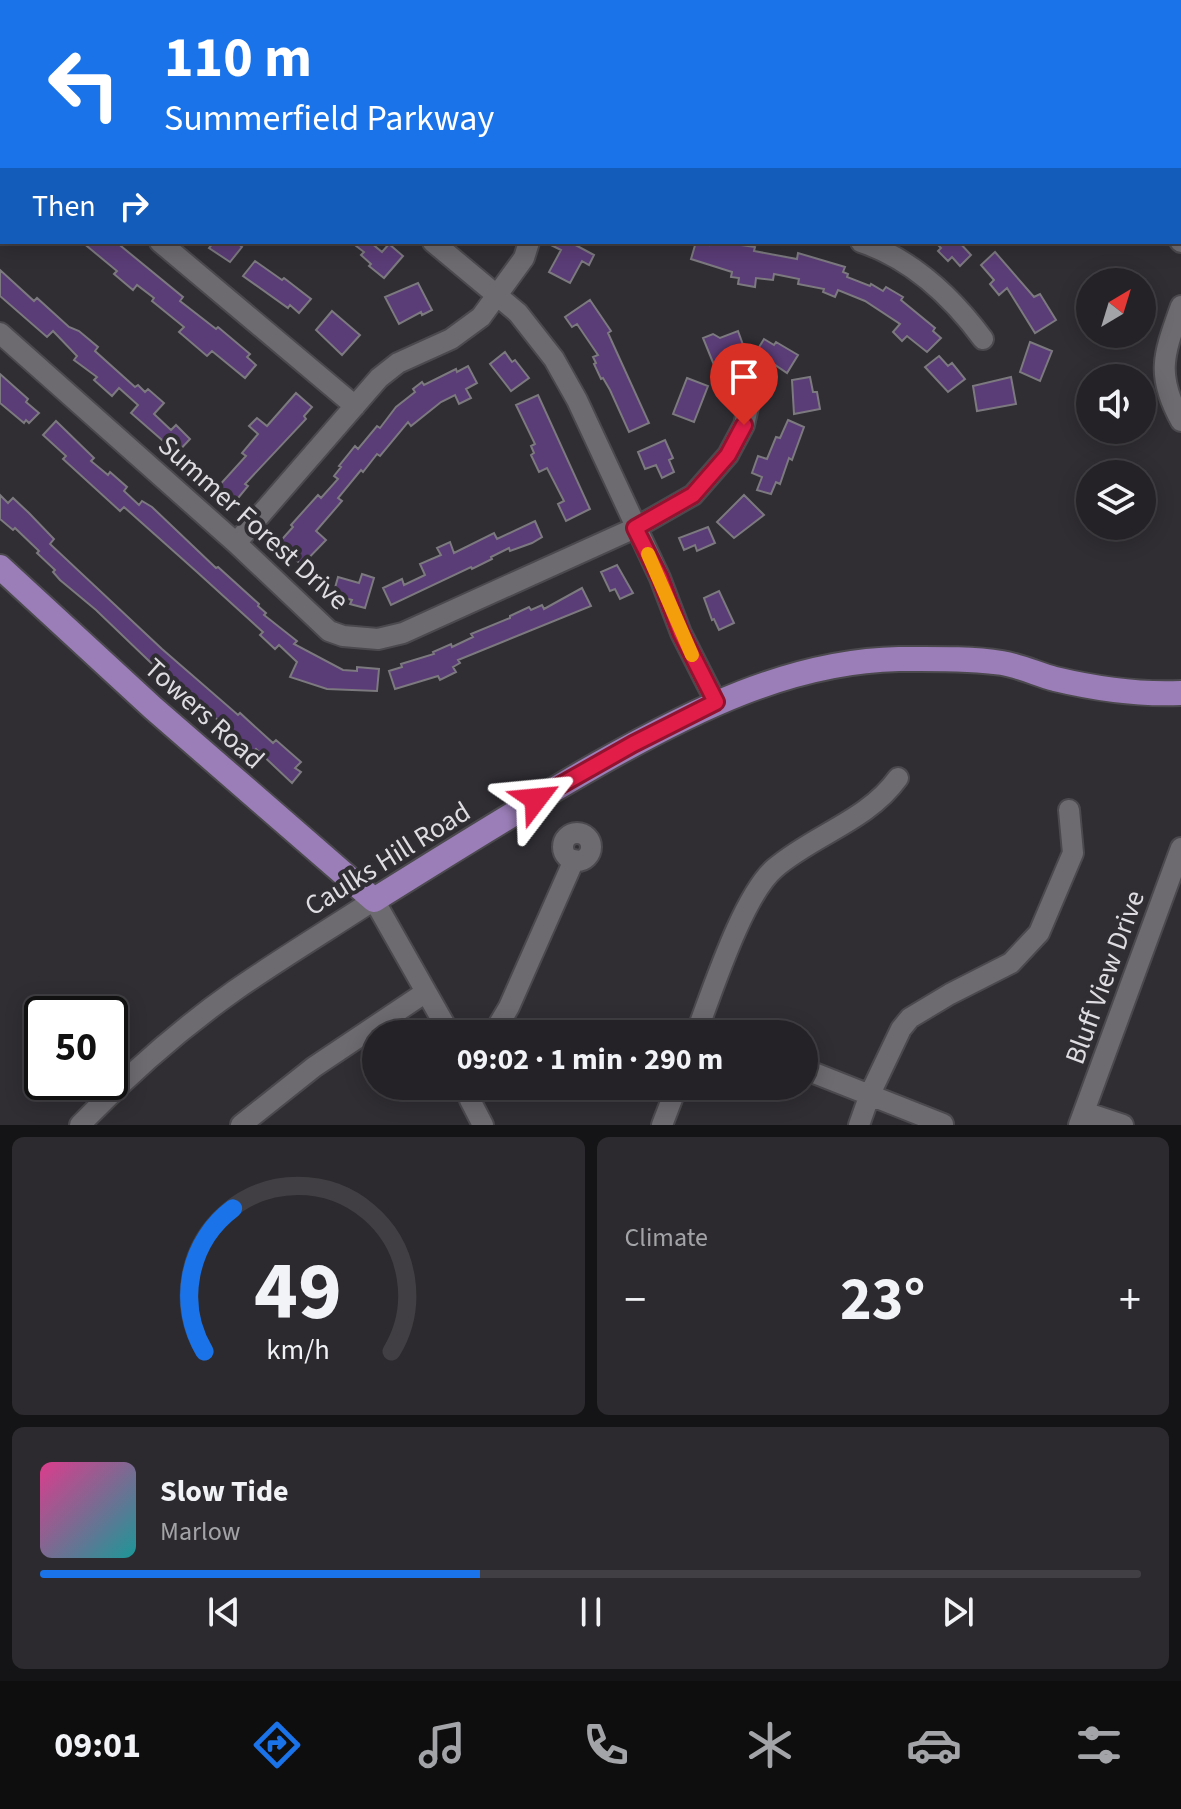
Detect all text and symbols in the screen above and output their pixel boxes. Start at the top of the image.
text: 110 m [164,19,312,98]
icon: left [32,32,136,136]
text: Summerfield Parkway [164,93,494,144]
icon: right [112,184,156,228]
text: Then [32,185,96,228]
north arrow [1076,268,1156,348]
map controls [1076,268,1156,540]
pin [710,343,778,425]
icon: arrive [722,355,766,399]
button: sound [1076,364,1156,444]
street label: Summer Forest Drive [149,426,358,619]
button: layers [1076,460,1156,540]
street label: Towers Road [136,649,273,779]
position arrow [494,757,578,841]
street label: Caulks Hill Road [297,792,478,926]
street label: Bluff View Drive [1055,885,1155,1070]
speed limit sign: 50 [24,996,128,1100]
text: 09:02 · 1 min · 290 m [457,1038,723,1081]
text: Climate [625,1219,708,1256]
text: 49 [254,1233,342,1351]
text: 23° [840,1258,925,1343]
text: − [625,1269,646,1332]
text: + [1119,1269,1141,1332]
text: km/h [267,1330,330,1370]
text: Slow Tide [160,1470,289,1513]
text: Marlow [160,1513,240,1550]
icon: previous [202,1590,246,1634]
icon: pause [569,1590,613,1634]
icon: next [936,1590,980,1634]
icon: directions [249,1717,305,1773]
icon: music [414,1717,470,1773]
icon: phone [578,1717,634,1773]
icon: climate [742,1717,798,1773]
icon: car [906,1717,962,1773]
icon: filters [1071,1717,1127,1773]
text: 09:01 [54,1720,141,1771]

